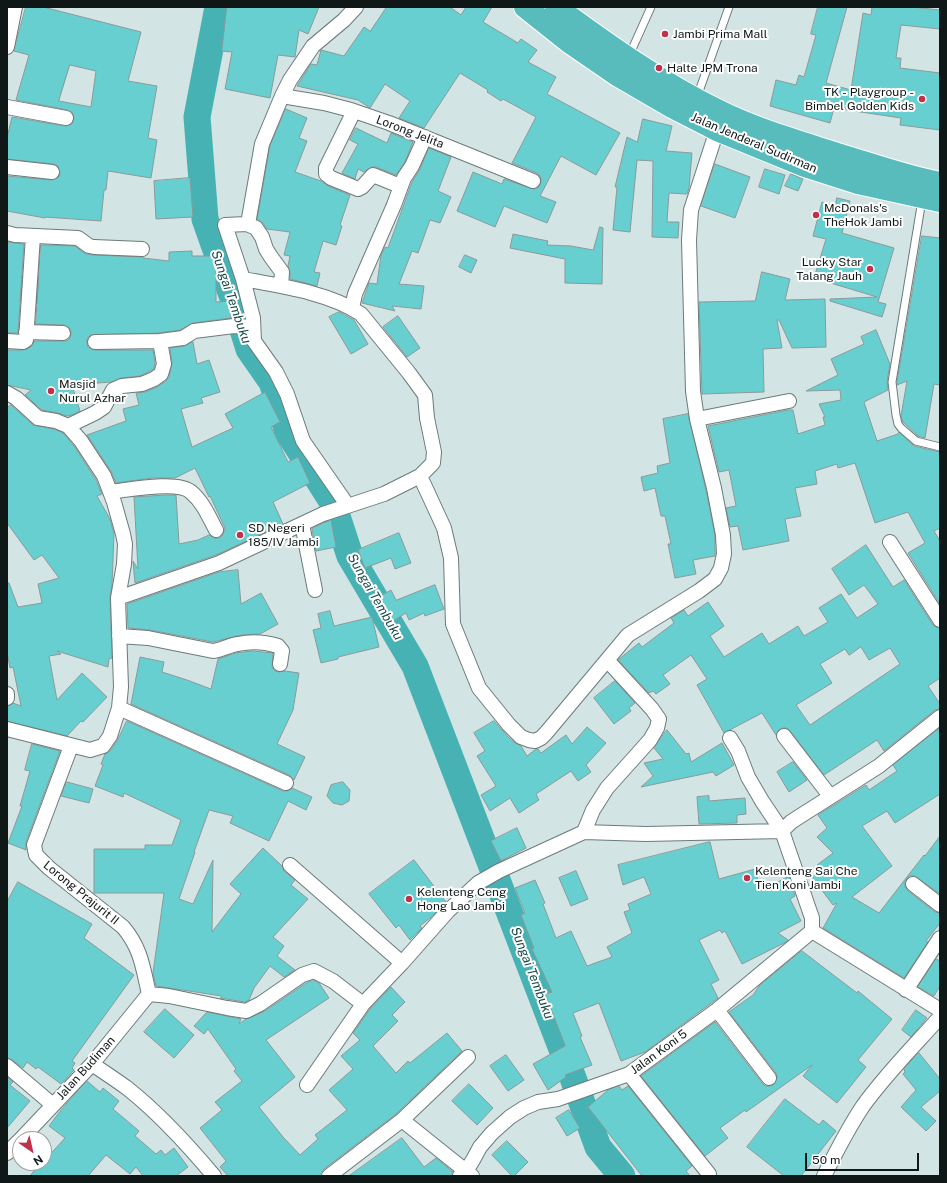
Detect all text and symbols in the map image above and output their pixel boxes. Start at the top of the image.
place label: Jambi Prima Mall [673,27,767,41]
marker: Jambi Prima Mall [660,29,670,39]
place label: Halte JPM Trona [667,61,758,75]
marker: Halte JPM Trona [654,63,664,73]
place label: TK - Playgroup - Bimbel Golden Kids [805,85,914,113]
marker: TK - Playgroup - Bimbel Golden Kids [917,94,927,104]
street label: Jalan Jenderal Sudirman [689,110,819,176]
street label: Lorong Jelita [374,112,446,152]
place label: McDonals's TheHok Jambi [824,201,902,229]
marker: McDonals's TheHok Jambi [811,210,821,220]
water label: Sungai Tembuku [208,248,254,346]
place label: Lucky Star Talang Jauh [796,255,862,283]
marker: Lucky Star Talang Jauh [865,264,875,274]
place label: Masjid Nurul Azhar [59,377,126,405]
marker: Masjid Nurul Azhar [46,386,56,396]
place label: SD Negeri 185/IV Jambi [248,521,319,549]
marker: SD Negeri 185/IV Jambi [235,530,245,540]
water label: Sungai Tembuku [344,551,406,643]
street label: Lorong Prajurit II [40,858,122,928]
place label: Kelenteng Sai Che Tien Koni Jambi [755,864,858,892]
marker: Kelenteng Sai Che Tien Koni Jambi [742,873,752,883]
place label: Kelenteng Ceng Hong Lao Jambi [417,885,506,913]
marker: Kelenteng Ceng Hong Lao Jambi [404,894,414,904]
water label: Sungai Tembuku [507,925,557,1021]
street label: Jalan Koni 5 [628,1027,690,1077]
street label: Jalan Budiman [54,1033,118,1103]
north arrow [12,1131,52,1171]
scale bar [807,1145,921,1171]
text: N [31,1153,45,1167]
text: 50 m [812,1153,840,1167]

